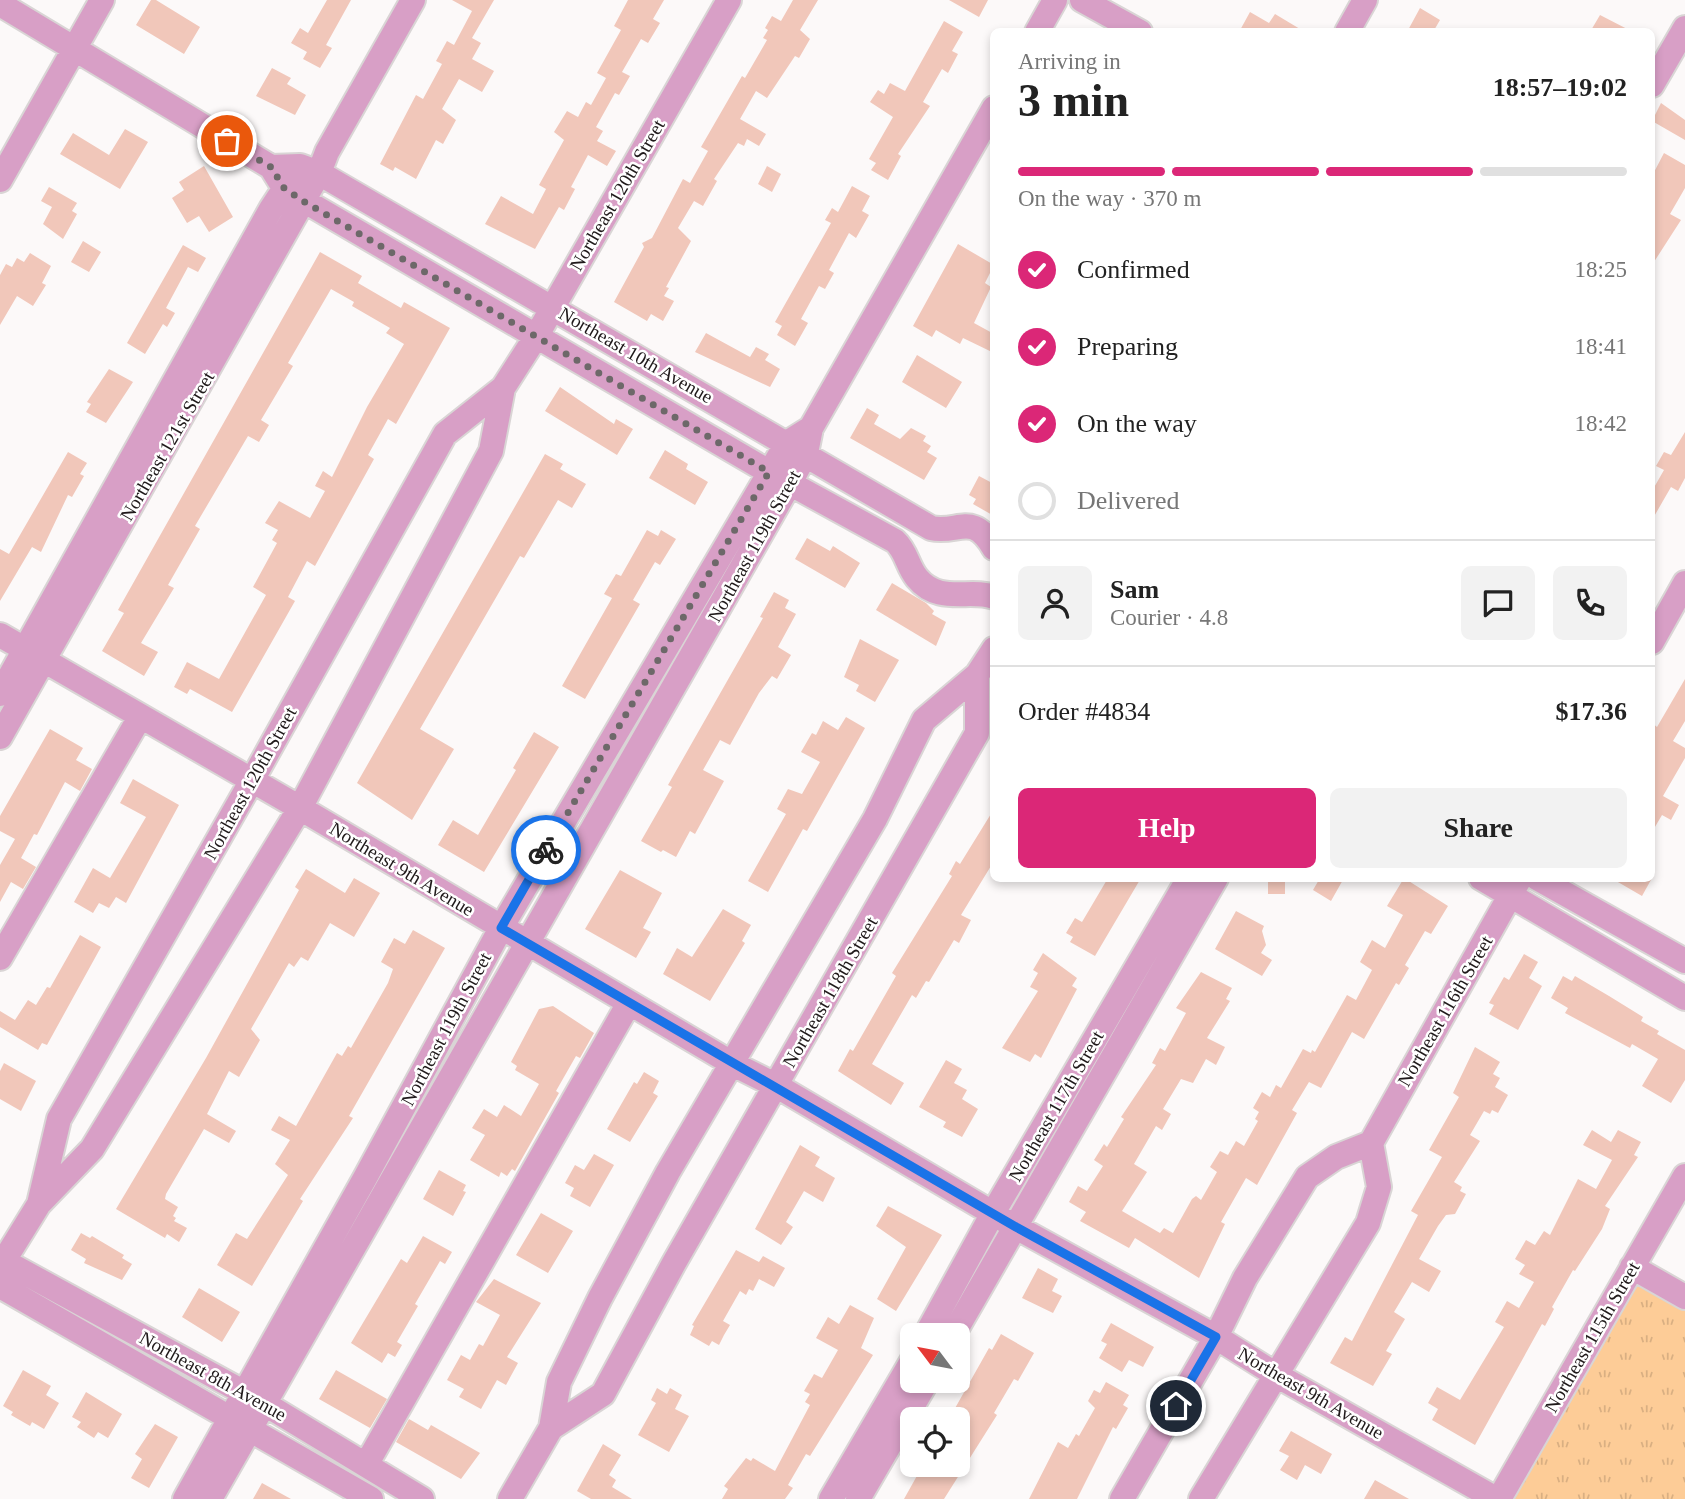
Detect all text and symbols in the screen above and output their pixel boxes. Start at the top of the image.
text: Arriving in [1018,49,1121,74]
text: 18:57–19:02 [1493,73,1627,102]
text: 3 min [1018,75,1129,126]
pin [197,111,257,171]
street label: Northeast 120th Street [565,115,669,274]
icon: bag [208,122,246,160]
text: On the way · 370 m [1018,186,1201,211]
icon: check [1018,251,1056,289]
text: Confirmed [1077,255,1190,284]
text: 18:25 [1575,257,1627,282]
street label: Northeast 10th Avenue [556,302,716,408]
icon: check [1018,328,1056,366]
text: Preparing [1077,332,1178,361]
text: 18:41 [1575,334,1627,359]
street label: Northeast 121st Street [116,367,219,524]
icon: check [1018,405,1056,443]
text: On the way [1077,409,1197,438]
text: 18:42 [1575,411,1627,436]
street label: Northeast 119th Street [704,466,805,626]
text: Delivered [1077,486,1180,515]
button: person [1018,566,1092,640]
button: chat [1461,566,1535,640]
button: phone [1553,566,1627,640]
text: Sam [1110,575,1159,604]
text: Courier · 4.8 [1110,605,1228,630]
text: Order #4834 [1018,697,1150,726]
text: $17.36 [1556,697,1627,726]
street label: Northeast 120th Street [199,703,301,863]
button: Help [1018,788,1316,868]
button: Share [1330,788,1627,868]
courier [511,815,581,885]
street label: Northeast 9th Avenue [326,818,478,920]
icon: bike [527,831,565,869]
street label: Northeast 118th Street [778,912,882,1071]
street label: Northeast 116th Street [1393,931,1497,1090]
street label: Northeast 119th Street [397,948,496,1109]
street label: Northeast 117th Street [1004,1026,1108,1185]
street label: Northeast 115th Street [1540,1257,1644,1416]
north arrow [900,1323,970,1393]
map controls [900,1323,970,1477]
street label: Northeast 8th Avenue [136,1327,290,1425]
street label: Northeast 9th Avenue [1235,1343,1387,1443]
pin [1146,1376,1206,1436]
icon: home [1157,1387,1195,1425]
button: locate [900,1407,970,1477]

